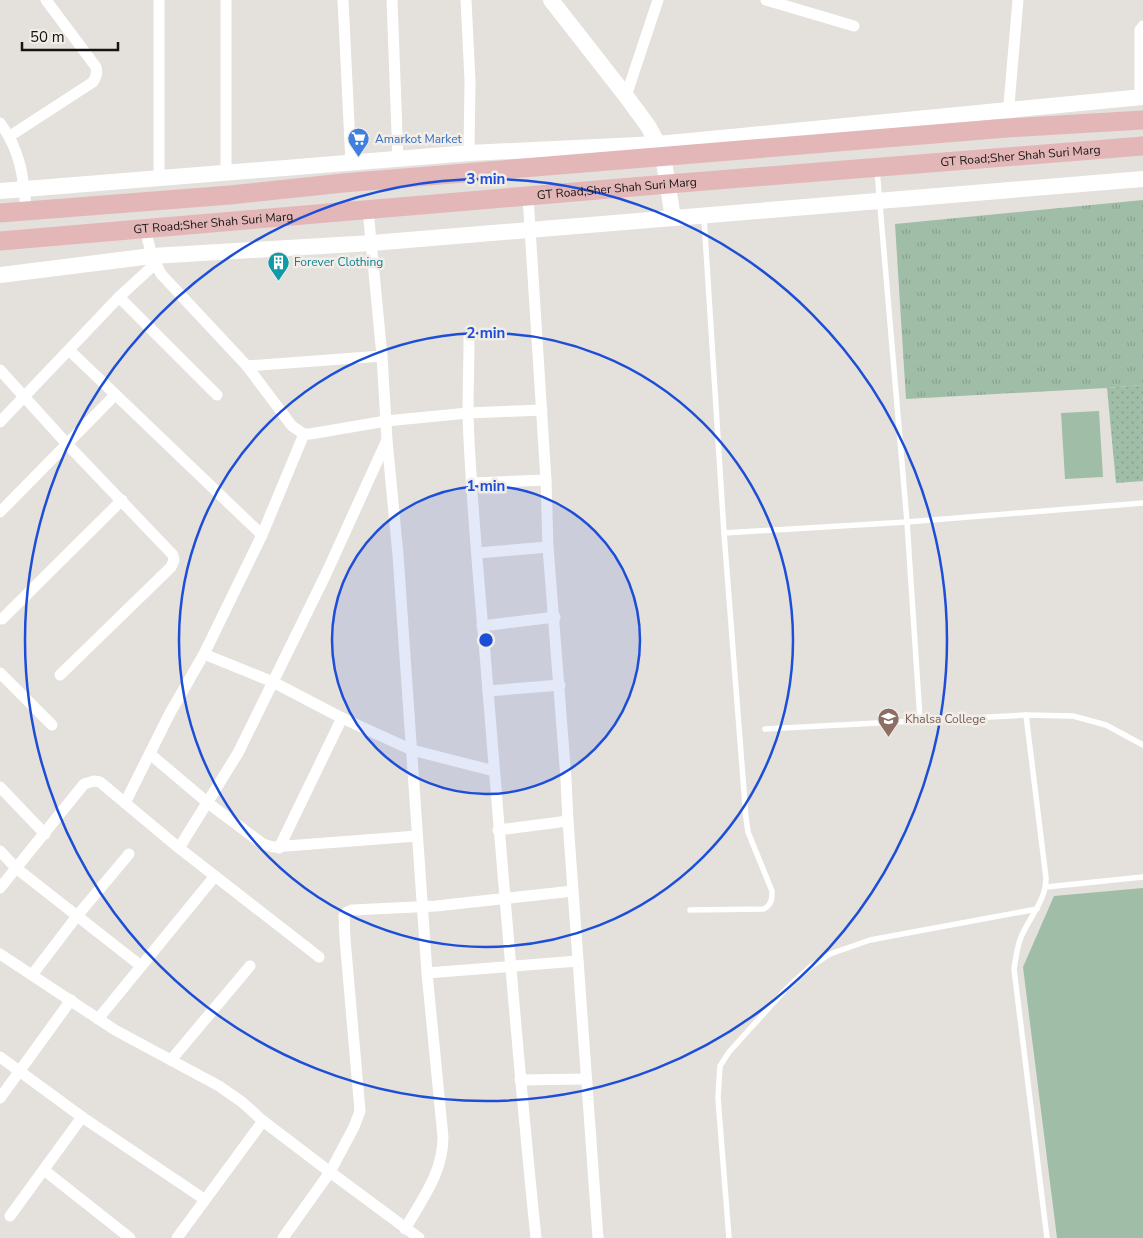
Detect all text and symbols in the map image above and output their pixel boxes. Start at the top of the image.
scale bar [22,20,119,52]
text: 50 m [30,27,65,47]
supermarket icon: Amarkot Market [347,127,371,158]
place label: Amarkot Market [375,131,463,147]
street label: GT Road;Sher Shah Suri Marg [940,141,1101,170]
text: 3 min [467,169,505,189]
street label: GT Road;Sher Shah Suri Marg [536,174,697,203]
street label: GT Road;Sher Shah Suri Marg [133,208,294,238]
building icon: Forever Clothing [266,250,290,281]
place label: Forever Clothing [294,254,383,270]
text: 2 min [467,323,505,343]
text: 1 min [467,476,505,496]
centre of rings [477,631,495,649]
school or university icon: Khalsa College [877,707,901,738]
place label: Khalsa College [905,711,986,727]

